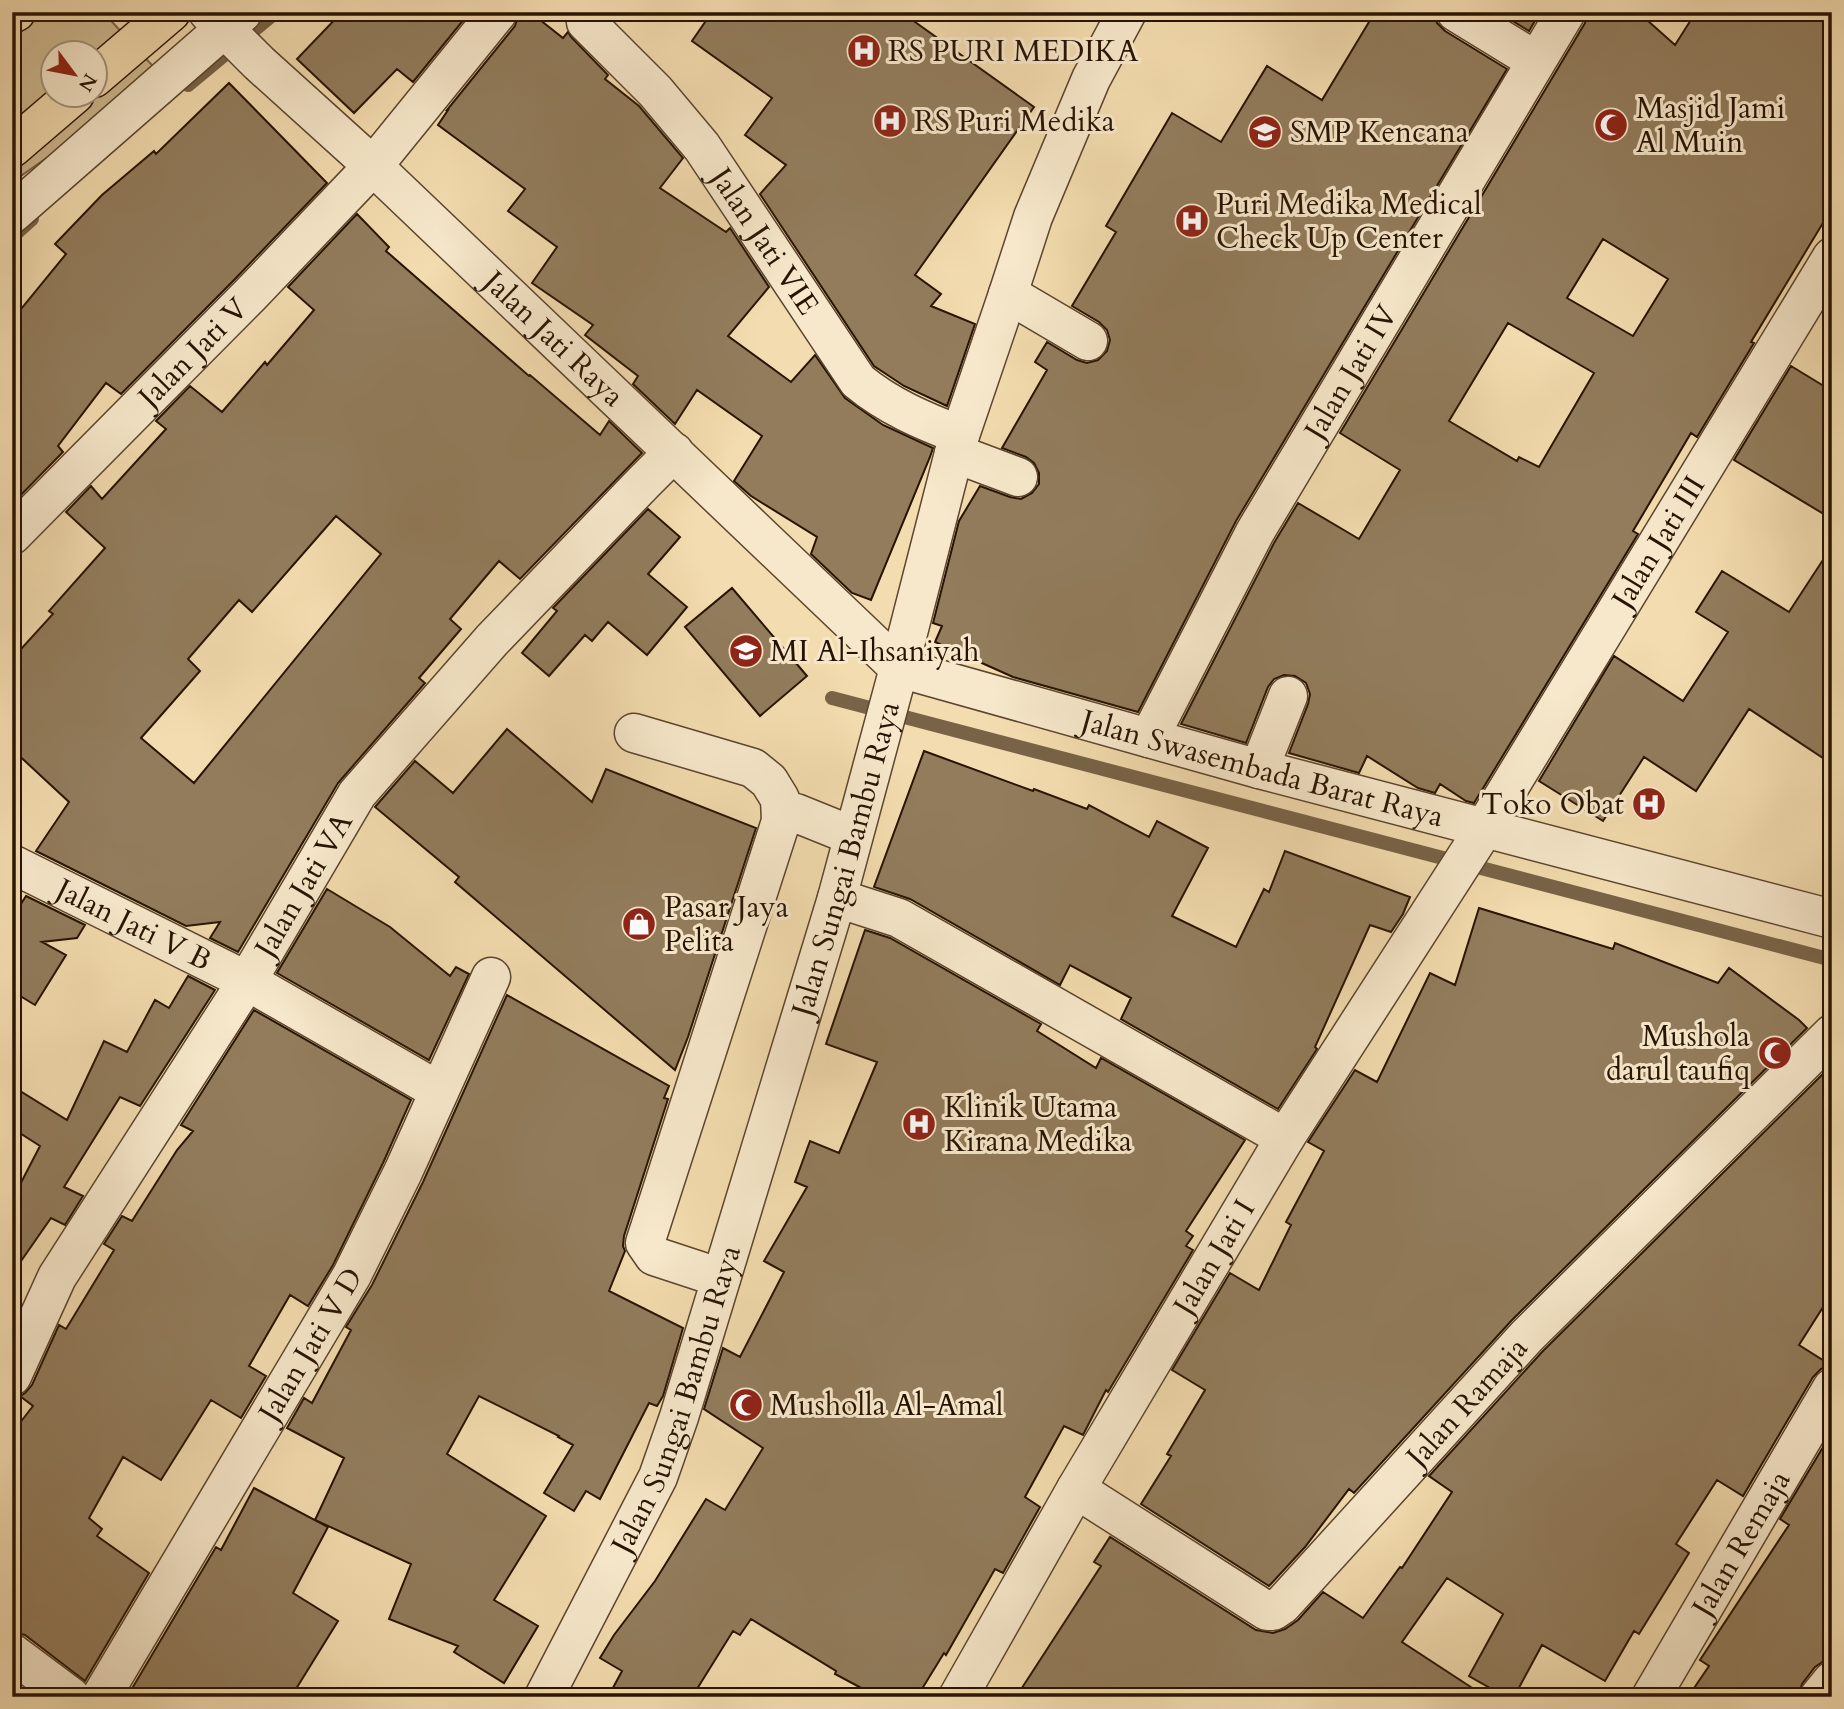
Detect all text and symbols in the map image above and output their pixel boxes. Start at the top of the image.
place label: RS PURI MEDIKA [888,31,1139,72]
hospital icon: RS PURI MEDIKA [845,32,883,70]
north arrow [38,38,108,108]
text: N [72,69,103,97]
place label: Masjid Jami Al Muin [1636,88,1785,163]
place label: RS Puri Medika [914,101,1115,142]
hospital icon: RS Puri Medika [871,102,909,140]
mosque icon: Masjid Jami Al Muin [1592,106,1630,144]
place label: SMP Kencana [1290,112,1469,153]
school or university icon: SMP Kencana [1246,113,1284,151]
street label: Jalan Jati VIE [699,156,829,323]
place label: Puri Medika Medical Check Up Center [1216,184,1482,259]
hospital icon: Puri Medika Medical Check Up Center [1173,202,1211,240]
street label: Jalan Jati Raya [472,259,634,416]
street label: Jalan Jati V [126,288,257,420]
street label: Jalan Jati IV [1292,297,1407,451]
street label: Jalan Jati III [1600,468,1715,620]
place label: MI Al-Ihsaniyah [770,631,980,672]
school or university icon: MI Al-Ihsaniyah [727,632,765,670]
street label: Jalan Sungai Bambu Raya [780,697,910,1025]
street label: Jalan Swasembada Barat Raya [1073,699,1448,837]
place label: Toko Obat [1481,784,1625,825]
hospital icon: Toko Obat [1630,785,1668,823]
street label: Jalan Jati VA [243,804,362,968]
street label: Jalan Jati V B [46,867,218,981]
place label: Pasar Jaya Pelita [664,887,789,962]
shop icon: Pasar Jaya Pelita [620,905,658,943]
place label: Mushola darul taufiq [1606,1016,1750,1091]
mosque icon: Mushola darul taufiq [1756,1034,1794,1072]
place label: Klinik Utama Kirana Medika [944,1087,1132,1162]
hospital icon: Klinik Utama Kirana Medika [900,1105,938,1143]
street label: Jalan Jati I [1162,1192,1264,1326]
street label: Jalan Sungai Bambu Raya [599,1240,751,1564]
street label: Jalan Jati V D [247,1260,372,1433]
street label: Jalan Ramaja [1394,1328,1537,1479]
place label: Musholla Al-Amal [770,1385,1004,1426]
mosque icon: Musholla Al-Amal [727,1386,765,1424]
street label: Jalan Remaja [1680,1463,1800,1628]

